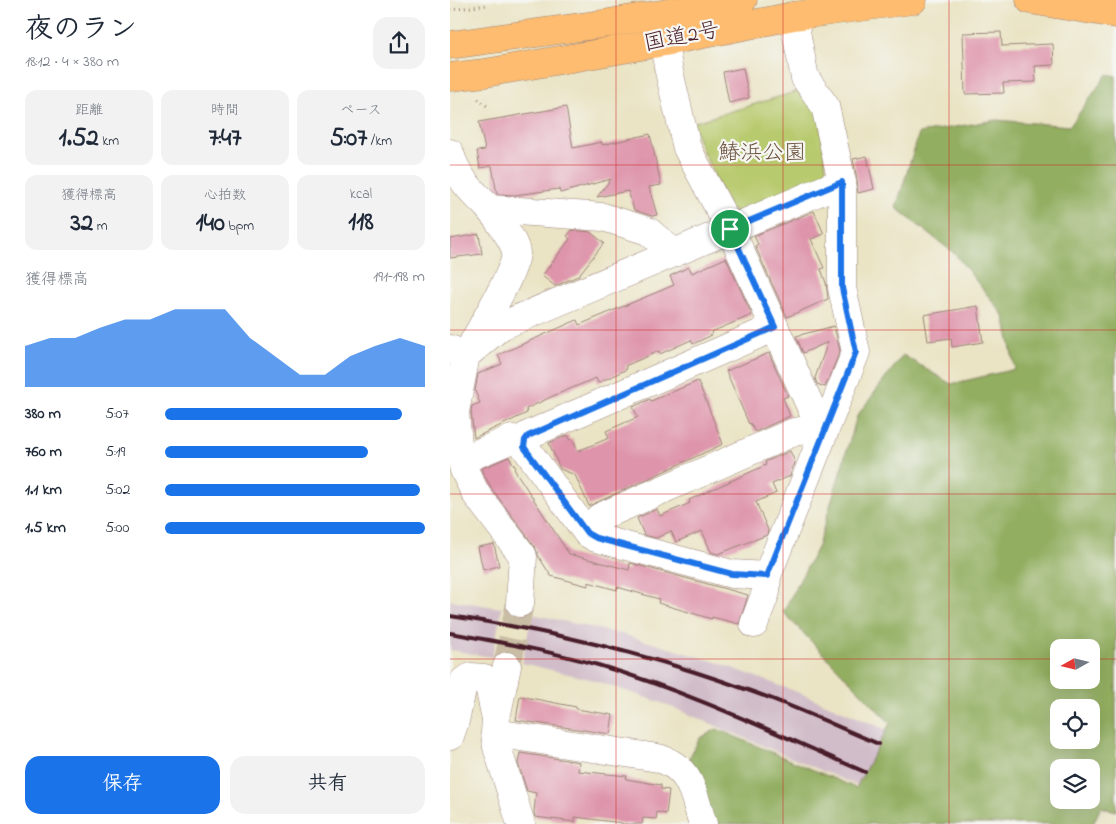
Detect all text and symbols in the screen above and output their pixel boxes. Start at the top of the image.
text: 夜のラン [25,10,137,51]
street label: 国道2号 [641,15,723,61]
button: share [373,17,425,69]
text: 18:12 · 4 × 380 m [25,50,119,74]
text: 距離 [75,100,103,121]
text: 時間 [211,100,239,121]
text: ペース [340,100,382,121]
text: 1.52 [59,121,99,157]
text: 7:47 [208,121,242,157]
text: 5:07 [330,121,367,157]
text: km [99,131,119,152]
text: /km [367,131,392,152]
park label: 鰆浜公園 [718,138,806,170]
text: kcal [350,184,372,205]
text: 獲得標高 [61,185,117,206]
text: 心拍数 [204,185,246,206]
text: 118 [348,205,374,241]
text: 32 [70,206,93,242]
text: 140 [196,206,225,242]
pin [709,208,751,250]
icon: arrive [716,215,744,243]
text: m [93,216,108,237]
text: bpm [225,216,254,237]
text: 191–198 m [373,265,425,289]
text: 獲得標高 [25,268,89,292]
text: 380 m [25,402,61,426]
text: 5:07 [105,402,129,426]
text: 760 m [25,440,62,464]
text: 5:19 [105,440,125,464]
text: 1.1 km [25,478,62,502]
text: 5:02 [105,478,130,502]
text: 1.5 km [25,516,66,540]
text: 5:00 [105,516,129,540]
north arrow [1050,639,1100,689]
map controls [1050,639,1100,809]
button: locate [1050,699,1100,749]
button: 保存 [25,756,220,814]
button: 共有 [230,756,425,814]
button: layers [1050,759,1100,809]

